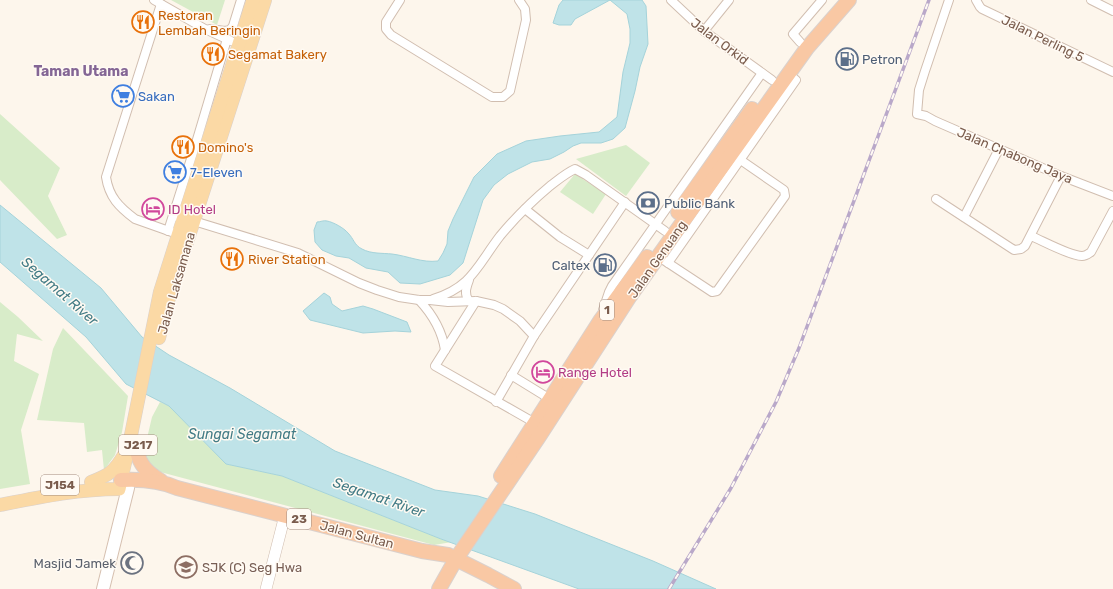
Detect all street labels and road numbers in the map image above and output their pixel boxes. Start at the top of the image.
street label: Jalan Perling 5 [999,12,1087,66]
street label: Jalan Orkid [688,15,751,68]
street label: Jalan Chabong Jaya [954,124,1075,187]
street label: Jalan Genuang [625,218,691,302]
street label: Jalan Laksamana [155,230,198,336]
road number: 1 [600,300,614,320]
road number: J217 [119,435,157,455]
road number: J154 [41,475,79,495]
road number: 23 [287,509,311,529]
street label: Jalan Sultan [318,517,396,552]

